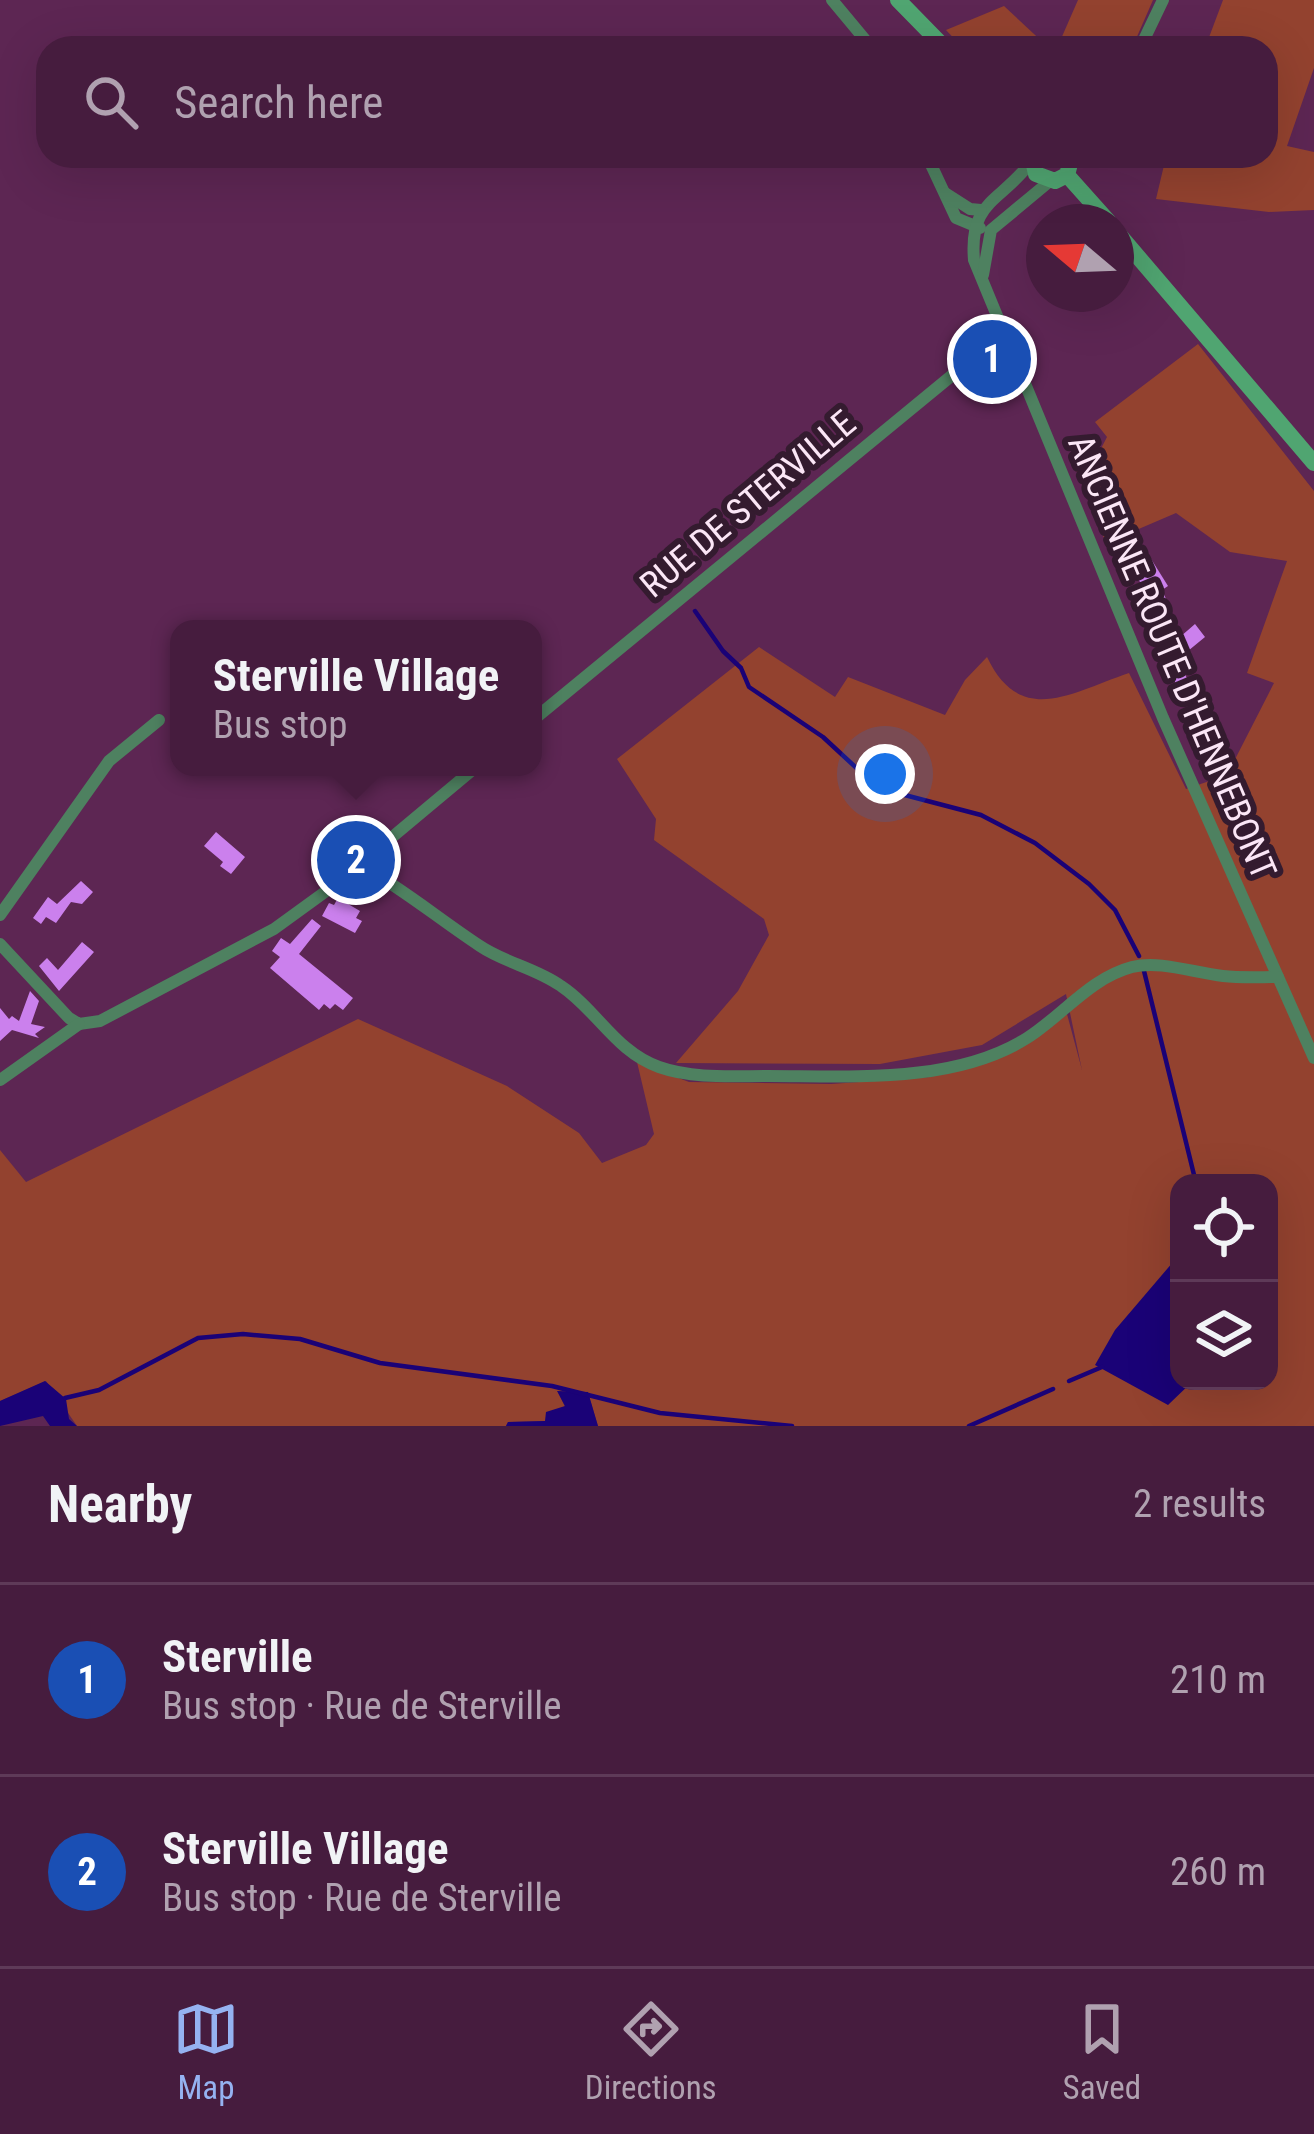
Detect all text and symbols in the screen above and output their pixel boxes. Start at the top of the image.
search box [36,36,1278,168]
icon: search [78,69,144,135]
text: Search here [174,76,383,129]
north arrow [1026,204,1134,312]
pin: 1 [953,314,1031,404]
street label: RUE DE STERVILLE [632,402,864,606]
street label: ANCIENNE ROUTE D'HENNEBONT [1059,429,1285,885]
popup [170,620,542,776]
text: Sterville Village [213,649,499,702]
text: Bus stop [213,702,347,748]
your location [855,744,915,804]
pin: 2 [317,815,395,905]
map controls [1170,1174,1278,1390]
button: locate [1170,1174,1278,1282]
button: layers [1170,1282,1278,1390]
text: Nearby [48,1475,192,1534]
text: 2 results [1133,1481,1266,1527]
text: Sterville [162,1630,313,1683]
text: 1 [77,1657,97,1703]
text: 210 m [1170,1657,1266,1703]
text: Bus stop · Rue de Sterville [162,1683,561,1729]
text: Sterville Village [162,1822,448,1875]
text: 2 [77,1849,97,1895]
text: 260 m [1170,1849,1266,1895]
text: Bus stop · Rue de Sterville [162,1875,561,1921]
tab: Map [173,1996,239,2107]
tab: Directions [585,1996,717,2107]
tab: Saved [1063,1996,1141,2107]

